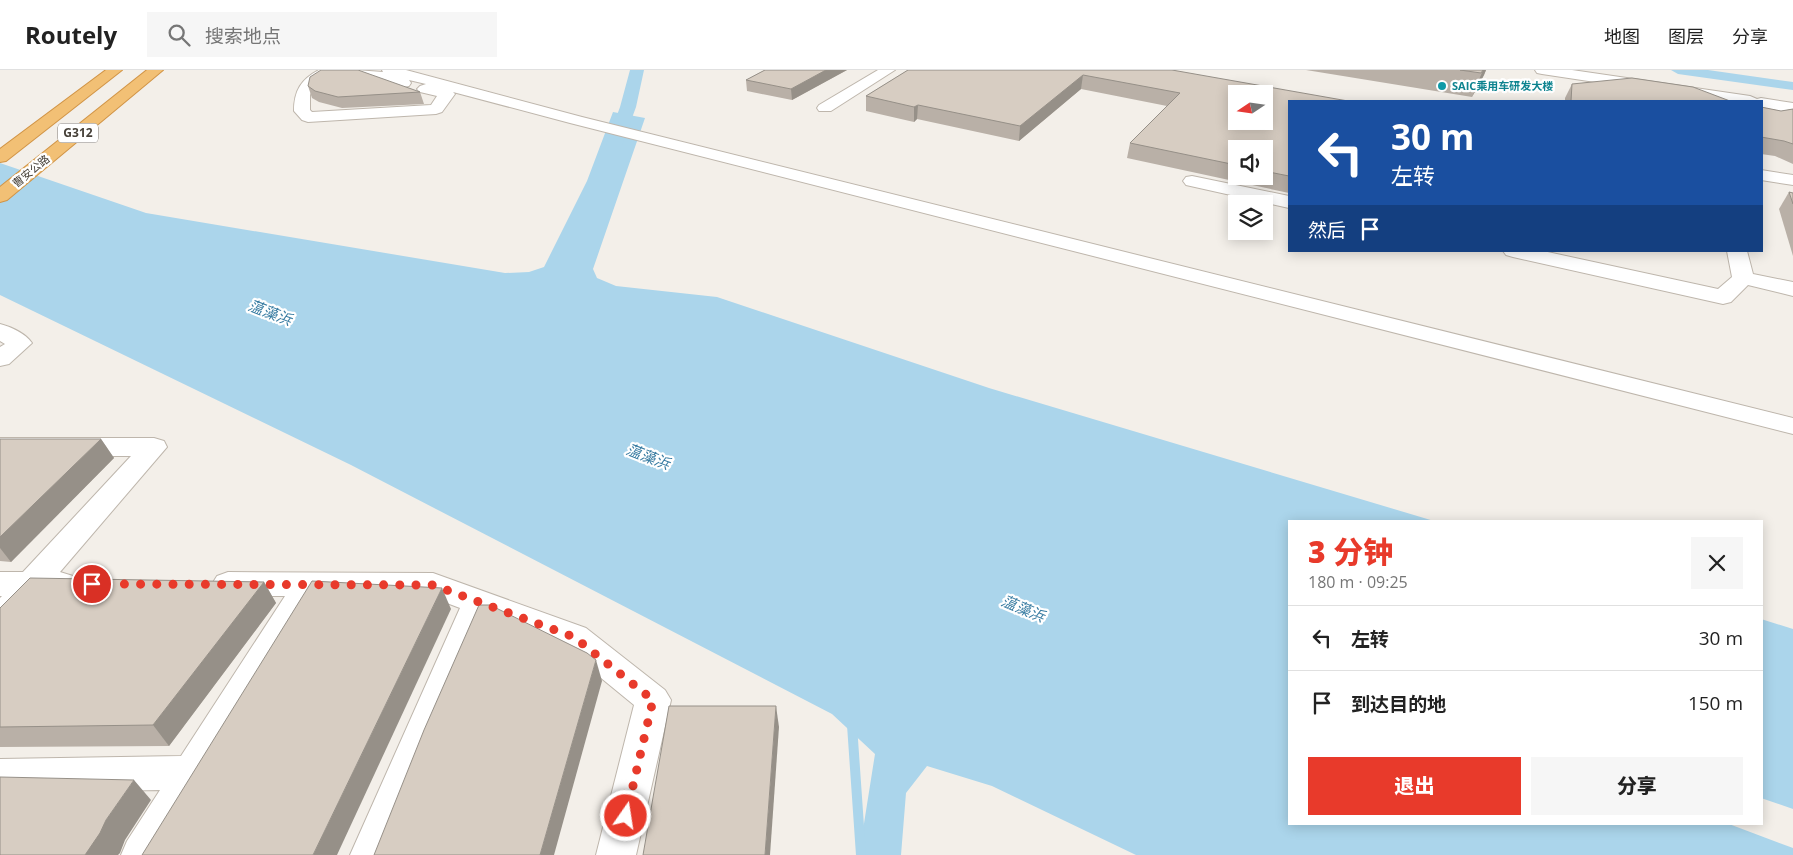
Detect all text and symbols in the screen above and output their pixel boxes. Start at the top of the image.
search box [147,12,497,57]
text: Routely [25,18,117,51]
icon: search [165,21,193,49]
text: 搜索地点 [205,23,281,49]
text: 地图 [1604,24,1640,48]
text: 图层 [1668,24,1704,48]
text: 分享 [1732,24,1768,48]
place label: SAIC乘用车研发大楼 [1452,78,1553,93]
marker: SAIC乘用车研发大楼 [1436,80,1448,92]
north arrow [1228,85,1272,130]
map controls [1228,85,1273,240]
text: 30 m [1391,113,1474,160]
icon: left [1308,120,1373,185]
road number: G312 [58,124,98,142]
button: sound [1228,140,1273,185]
street label: 曹安公路 [9,151,53,190]
text: 左转 [1391,160,1435,190]
button: layers [1228,195,1273,240]
icon: arrive [1356,215,1384,243]
text: 然后 [1308,217,1346,243]
water label: 蕰藻浜 [246,295,297,330]
water label: 蕰藻浜 [624,439,675,474]
text: 3 分钟 [1308,531,1393,572]
button: close [1691,537,1743,589]
pin [71,563,113,605]
icon: arrive [78,570,106,598]
text: 180 m · 09:25 [1308,571,1408,593]
water label: 蕰藻浜 [999,590,1050,627]
icon: left [1308,624,1336,652]
text: 30 m [1699,625,1743,651]
text: 左转 [1351,626,1389,652]
icon: arrive [1308,689,1336,717]
text: 150 m [1688,690,1743,716]
text: 到达目的地 [1351,691,1446,717]
button: 退出 [1308,757,1521,815]
button: 分享 [1531,757,1743,815]
position arrow [599,789,651,841]

